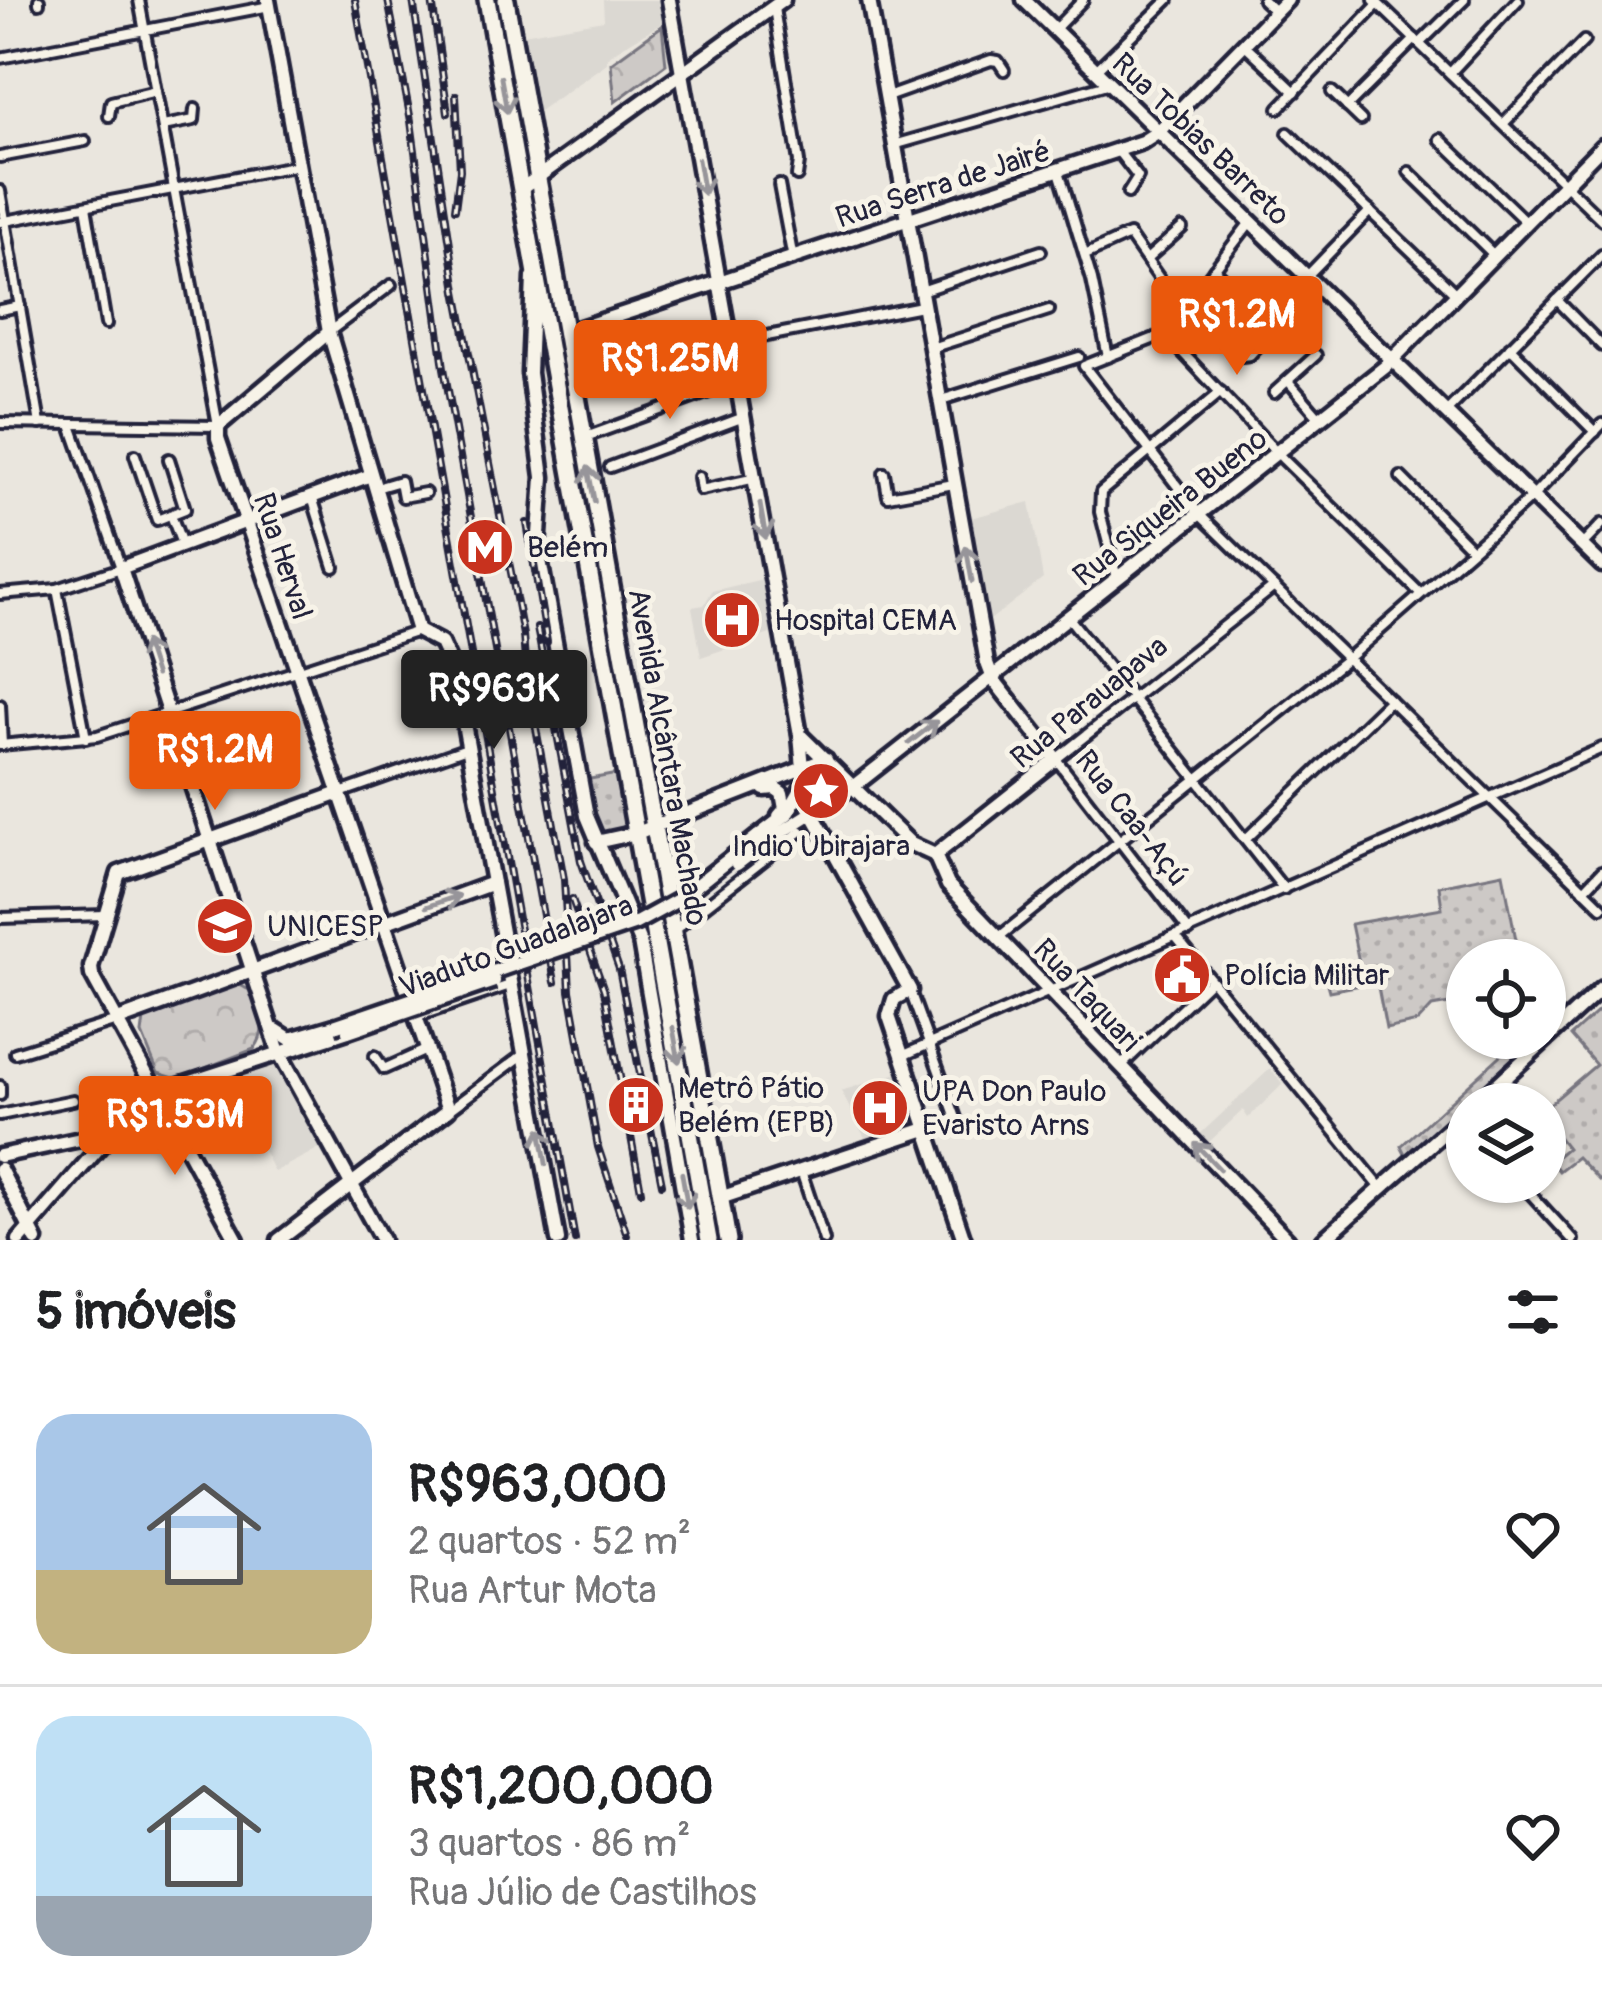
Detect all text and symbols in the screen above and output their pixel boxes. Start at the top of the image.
street label: Rua Tobias Barreto [1104,45,1297,234]
one-way arrow [493,75,516,114]
street label: Rua Serra de Jairé [831,132,1055,237]
one-way arrow [691,157,713,196]
pin: R$1.2M [1139,276,1335,378]
text: R$1.2M [1178,290,1296,339]
pin: R$1.25M [559,320,781,422]
text: R$1.25M [601,334,739,383]
street label: Rua Siqueira Bueno [1066,420,1275,595]
one-way arrow [579,465,601,504]
street label: Rua Herval [245,488,320,624]
one-way arrow [753,501,775,540]
metro station icon: Belém [454,516,516,578]
place label: Belém [527,529,609,566]
one-way arrow [957,546,979,585]
street label: Avenida Alcântara Machado [620,586,715,929]
hospital icon: Hospital CEMA [701,589,763,651]
place label: Hospital CEMA [774,602,957,639]
street label: Rua Parauapava [1003,628,1175,777]
one-way arrow [138,640,160,678]
pin: R$963K [396,650,592,752]
text: R$963K [428,664,560,713]
pin: R$1.2M [117,711,313,813]
one-way arrow [907,719,939,746]
text: R$1.2M [156,725,274,774]
street label: Rua Caa-Açú [1067,743,1196,894]
place icon: Indio Ubirajara [790,760,852,822]
place label: Indio Ubirajara [732,828,910,865]
street label: Viaduto Guadalajara [394,887,638,1006]
one-way arrow [424,889,461,910]
school or university icon: UNICESP [194,895,256,957]
place label: UNICESP [267,908,384,945]
street label: Rua Taquari [1025,931,1148,1059]
map controls [1446,939,1566,1203]
button: locate [1446,939,1566,1059]
public building icon: Polícia Militar [1151,944,1213,1006]
place label: Polícia Militar [1224,957,1390,994]
one-way arrow [666,1025,689,1064]
place label: Metrô Pátio Belém (EPB) [678,1070,835,1141]
place label: UPA Don Paulo Evaristo Arns [922,1073,1106,1144]
building icon: Metrô Pátio Belém (EPB) [605,1074,667,1136]
pin: R$1.53M [64,1076,286,1178]
hospital icon: UPA Don Paulo Evaristo Arns [849,1077,911,1139]
button: layers [1446,1083,1566,1203]
text: R$1.53M [106,1090,244,1139]
one-way arrow [530,1128,553,1167]
one-way arrow [1194,1141,1222,1171]
one-way arrow [675,1170,698,1209]
icon: filters [1500,1279,1566,1345]
text: 5 imóveis [36,1280,236,1344]
text: R$963,000 [408,1453,667,1517]
icon: home [132,1462,276,1606]
icon: heart [1500,1501,1566,1567]
text: 2 quartos · 52 m² [408,1517,691,1566]
text: Rua Artur Mota [408,1566,657,1615]
text: R$1,200,000 [408,1755,714,1819]
icon: home [132,1764,276,1908]
icon: heart [1500,1803,1566,1869]
text: 3 quartos · 86 m² [408,1819,691,1868]
text: Rua Júlio de Castilhos [408,1868,757,1917]

